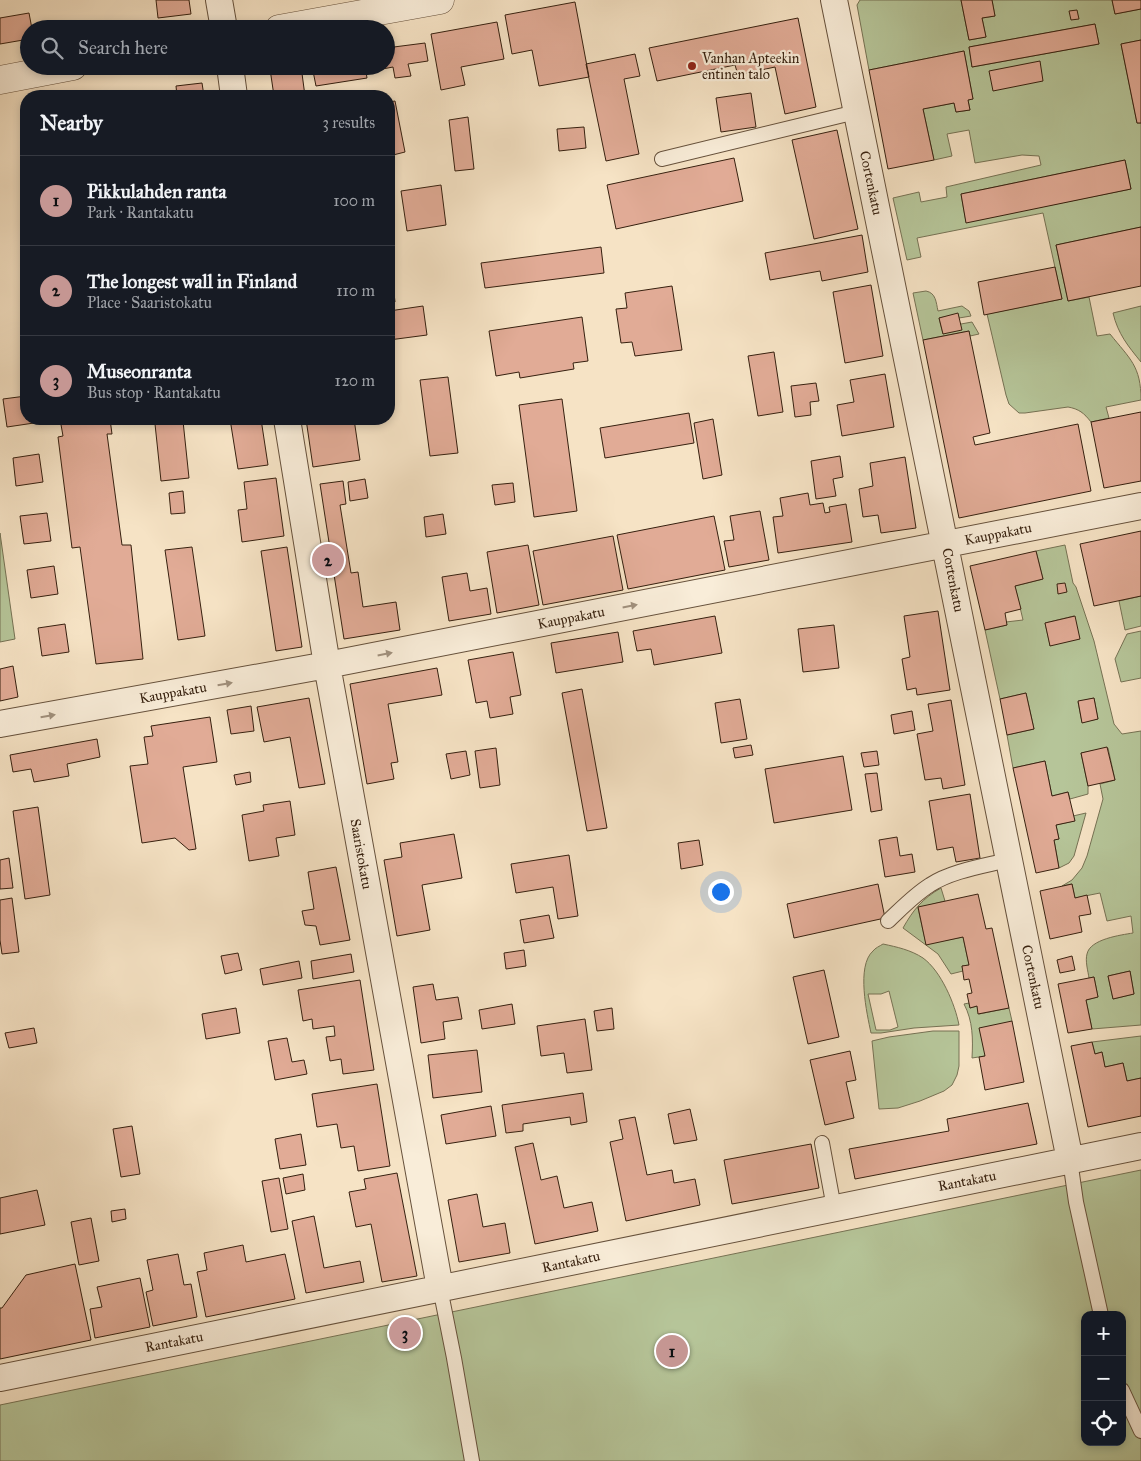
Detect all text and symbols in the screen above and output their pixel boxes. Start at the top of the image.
search box [20,20,395,75]
icon: search [38,34,66,62]
text: Search here [78,36,168,59]
place label: Vanhan Apteekin entinen talo [701,50,800,83]
marker: Vanhan Apteekin entinen talo [686,60,698,72]
text: Nearby [40,110,103,136]
text: 3 results [322,113,375,132]
street label: Cortenkatu [856,149,886,217]
text: Pikkulahden ranta [87,180,226,203]
text: 1 [53,191,59,210]
text: 100 m [333,191,375,210]
text: Park · Rantakatu [87,203,194,222]
text: The longest wall in Finland [87,270,297,293]
text: 2 [52,281,60,300]
text: 110 m [336,281,375,300]
text: Place · Saaristokatu [87,293,212,312]
text: Museonranta [87,360,191,383]
text: 3 [53,371,59,390]
text: 120 m [335,371,375,390]
text: Bus stop · Rantakatu [87,383,221,402]
street label: Kauppakatu [963,519,1034,549]
pin: 2 [312,541,344,579]
street label: Cortenkatu [938,546,968,614]
one-way arrow [623,602,638,610]
street label: Kauppakatu [536,603,607,633]
one-way arrow [377,650,392,658]
street label: Kauppakatu [138,679,209,707]
one-way arrow [218,679,234,687]
one-way arrow [40,711,56,719]
street label: Saaristokatu [346,818,376,891]
your location [708,879,734,905]
street label: Cortenkatu [1018,943,1048,1011]
street label: Rantakatu [936,1167,998,1195]
street label: Rantakatu [540,1247,602,1276]
map controls [1081,1311,1126,1446]
button: + [1081,1311,1126,1356]
pin: 3 [389,1314,421,1352]
street label: Rantakatu [143,1328,205,1356]
pin: 1 [656,1332,688,1370]
button: − [1081,1356,1126,1401]
button: locate [1081,1401,1126,1446]

